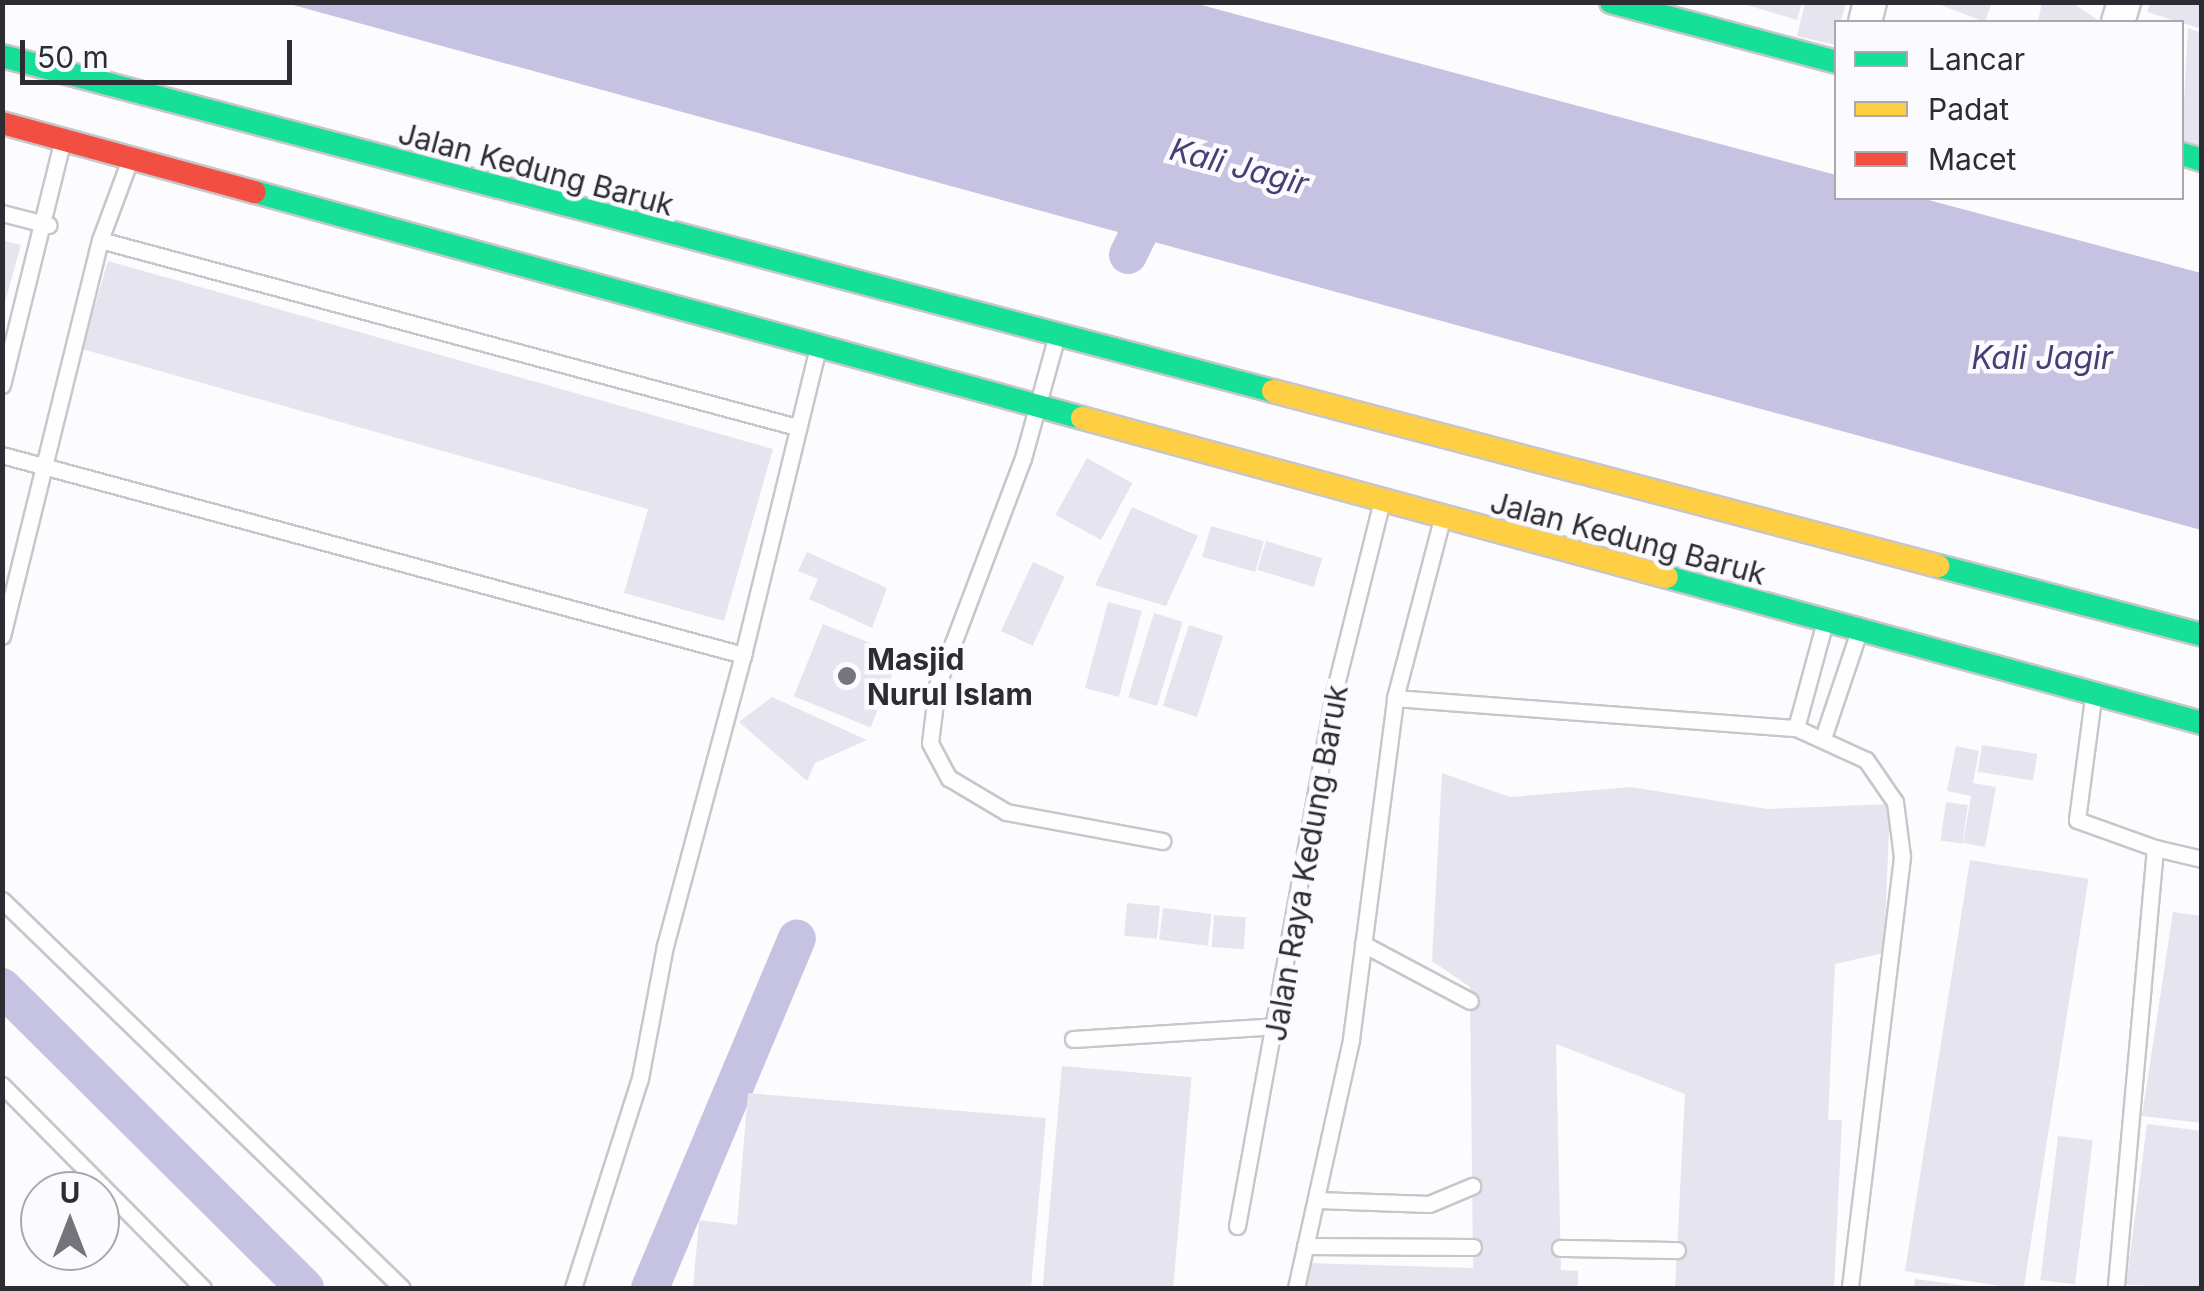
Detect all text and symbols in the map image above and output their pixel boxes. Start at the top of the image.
scale bar [25,20,298,82]
legend [1834,20,2184,200]
text: 50 m [37,39,109,75]
text: Lancar [1928,41,2025,77]
text: Padat [1928,91,2009,127]
street label: Jalan Kedung Baruk [394,115,678,223]
water label: Kali Jagir [1166,130,1312,204]
text: Macet [1928,141,2016,177]
water label: Kali Jagir [1971,339,2113,377]
street label: Jalan Kedung Baruk [1486,484,1770,592]
place label: Masjid Nurul Islam [867,641,1033,712]
marker: Masjid Nurul Islam [836,665,858,687]
street label: Jalan Raya Kedung Baruk [1257,682,1355,1044]
north arrow [20,1171,120,1271]
text: U [60,1176,80,1210]

